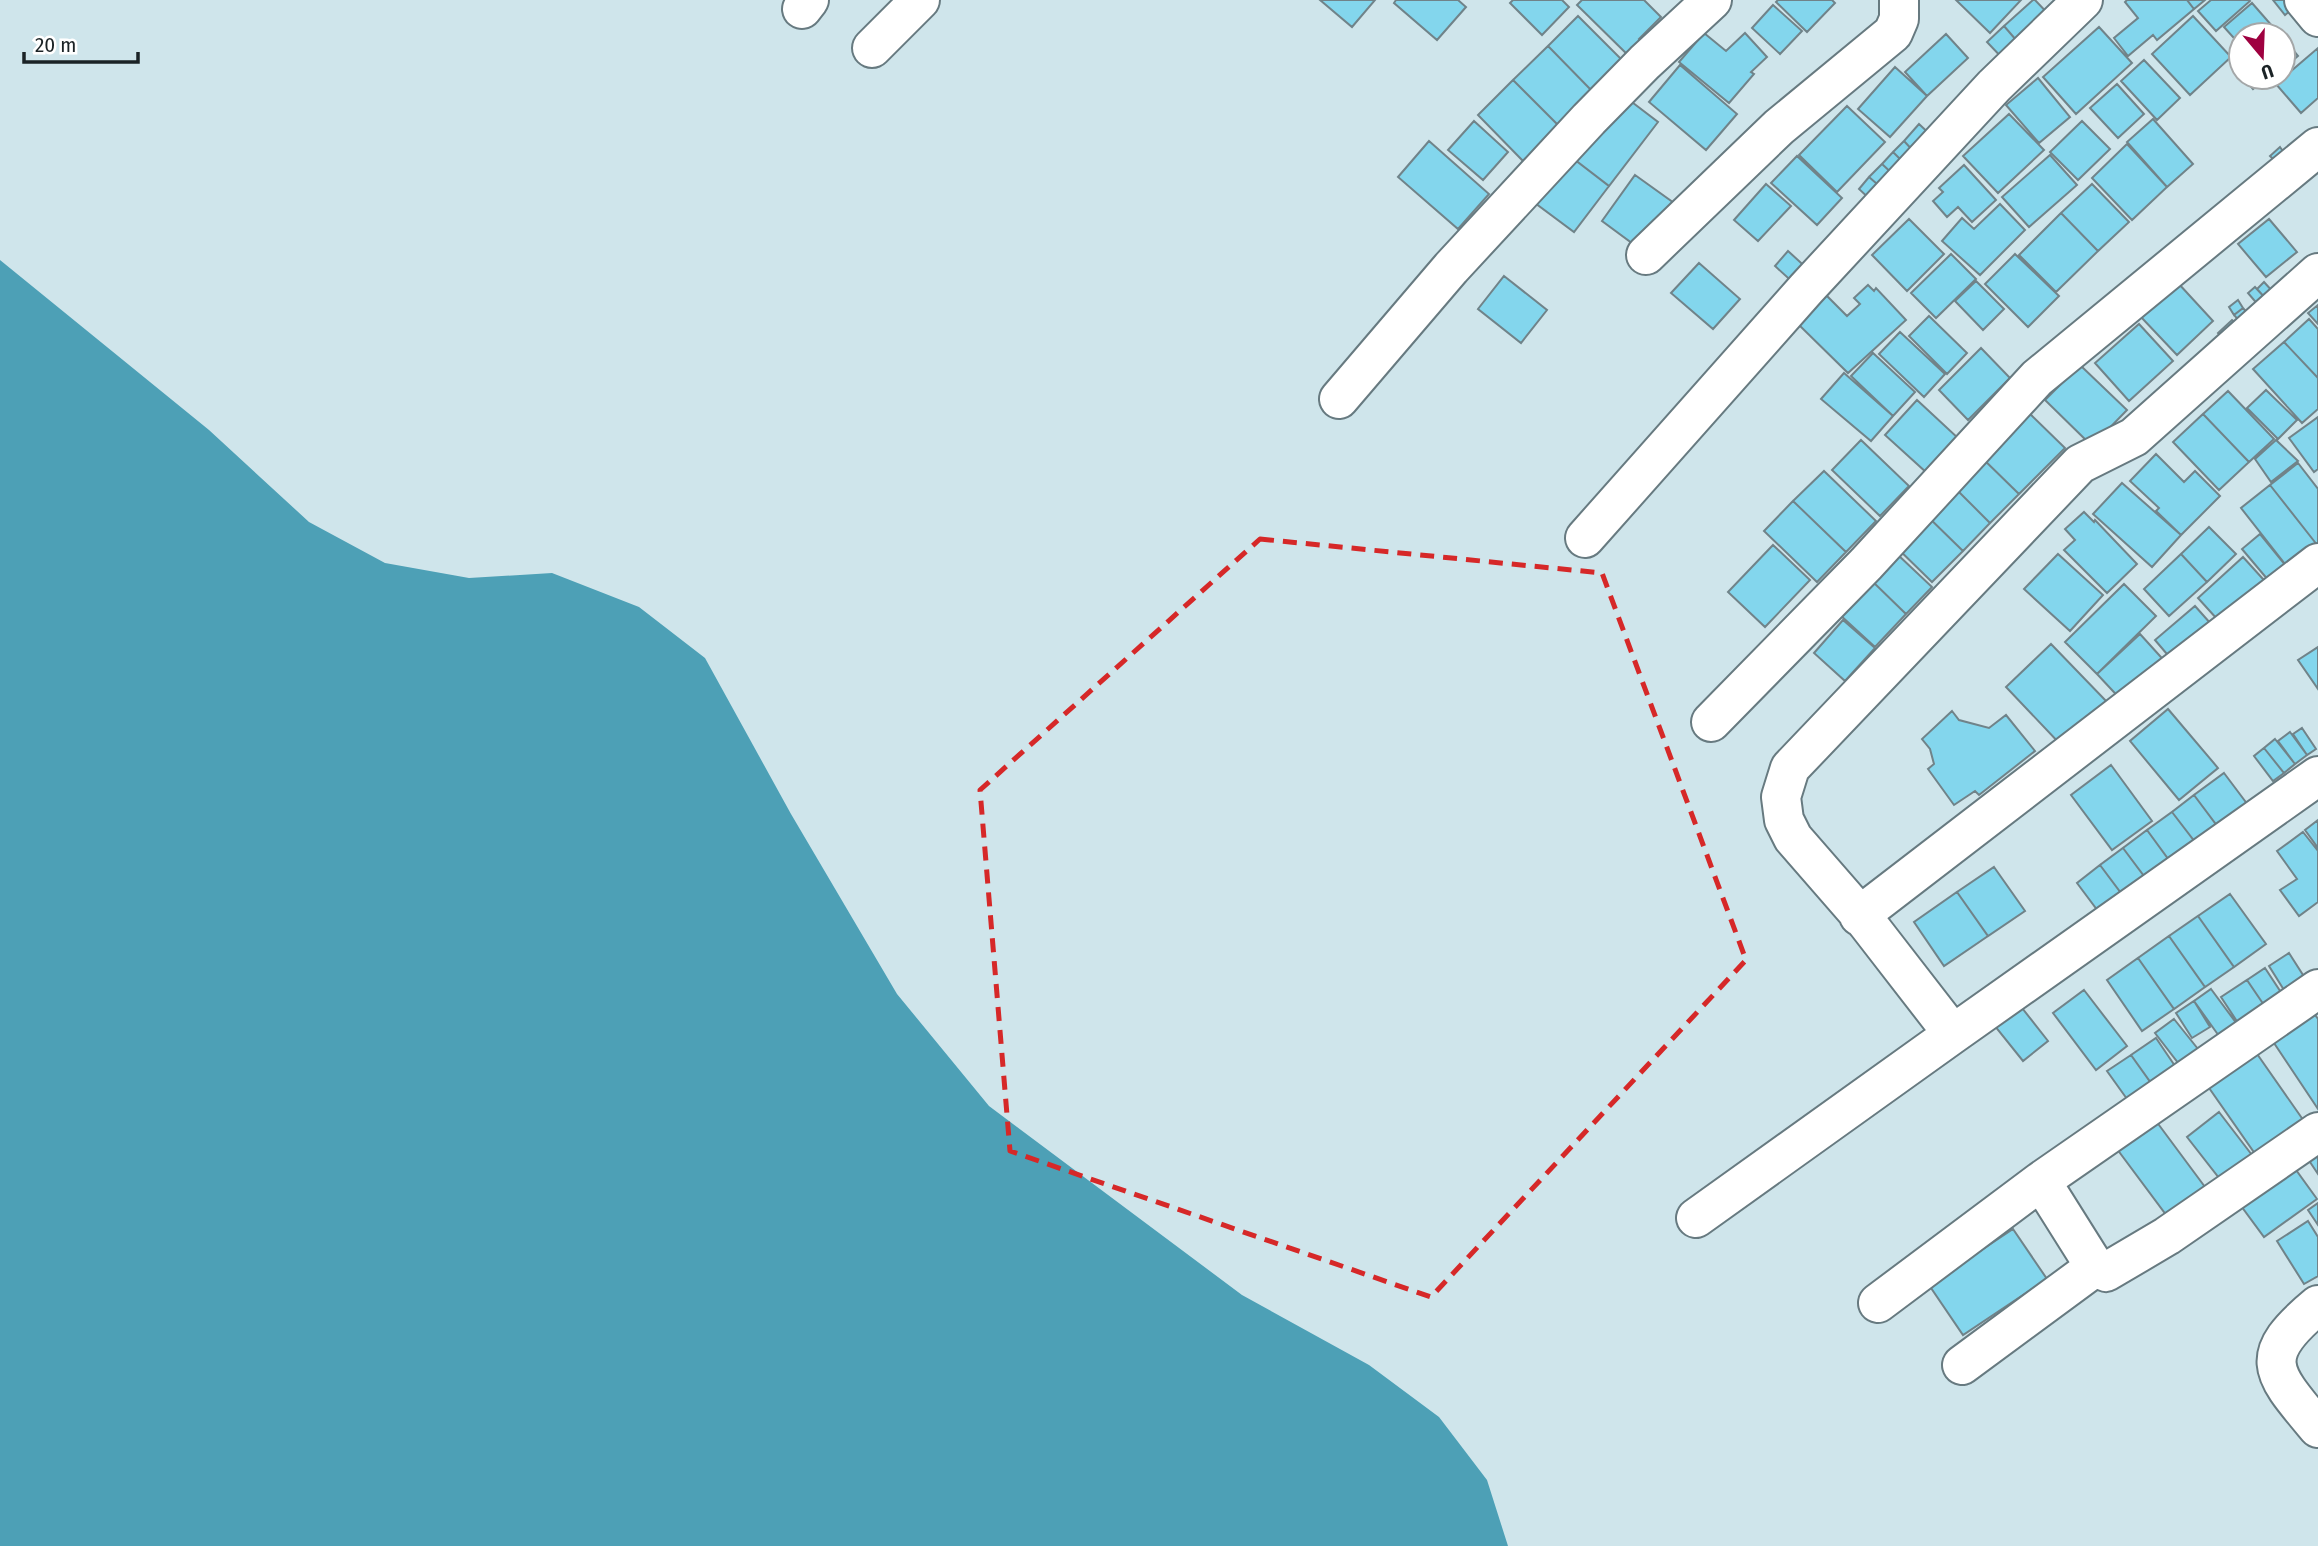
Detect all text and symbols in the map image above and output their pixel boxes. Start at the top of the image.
scale bar [24,21,138,65]
north arrow [2227,21,2297,91]
text: 20 m [35,32,76,58]
text: U [2258,59,2276,84]

